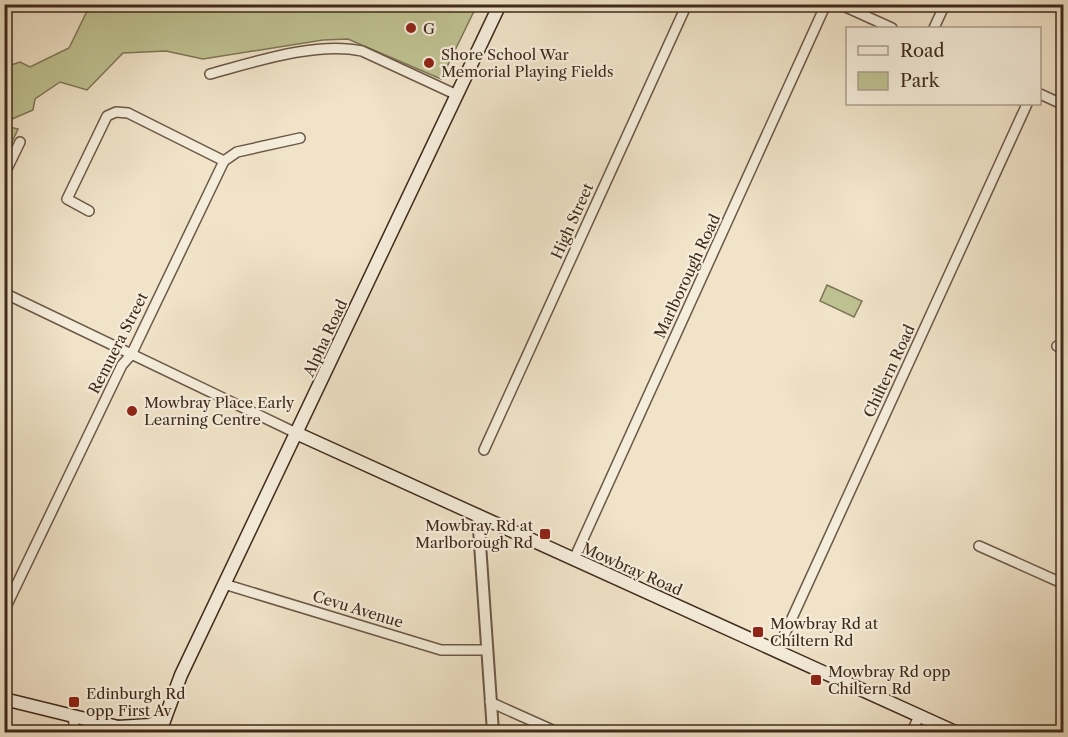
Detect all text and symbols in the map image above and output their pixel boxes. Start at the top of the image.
place label: G [423,19,435,38]
marker: G [404,21,418,35]
legend [846,27,1041,105]
text: Road [900,40,945,62]
place label: Shore School War Memorial Playing Fields [441,45,614,81]
marker: Shore School War Memorial Playing Fields [422,56,436,70]
text: Park [900,70,941,92]
street label: High Street [547,179,597,262]
street label: Marlborough Road [650,211,724,341]
street label: Remuera Street [84,288,152,397]
street label: Alpha Road [298,296,351,381]
street label: Chiltern Road [859,321,919,421]
place label: Mowbray Place Early Learning Centre [144,393,295,429]
marker: Mowbray Place Early Learning Centre [125,404,139,418]
place label: Mowbray Rd at Marlborough Rd [415,516,534,552]
marker: Mowbray Rd at Marlborough Rd [538,527,552,541]
street label: Mowbray Road [579,538,685,600]
street label: Cevu Avenue [310,586,406,632]
place label: Mowbray Rd at Chiltern Rd [770,614,879,650]
marker: Mowbray Rd at Chiltern Rd [751,625,765,639]
place label: Mowbray Rd opp Chiltern Rd [828,662,950,698]
marker: Mowbray Rd opp Chiltern Rd [809,673,823,687]
place label: Edinburgh Rd opp First Av [86,684,185,720]
marker: Edinburgh Rd opp First Av [67,695,81,709]

